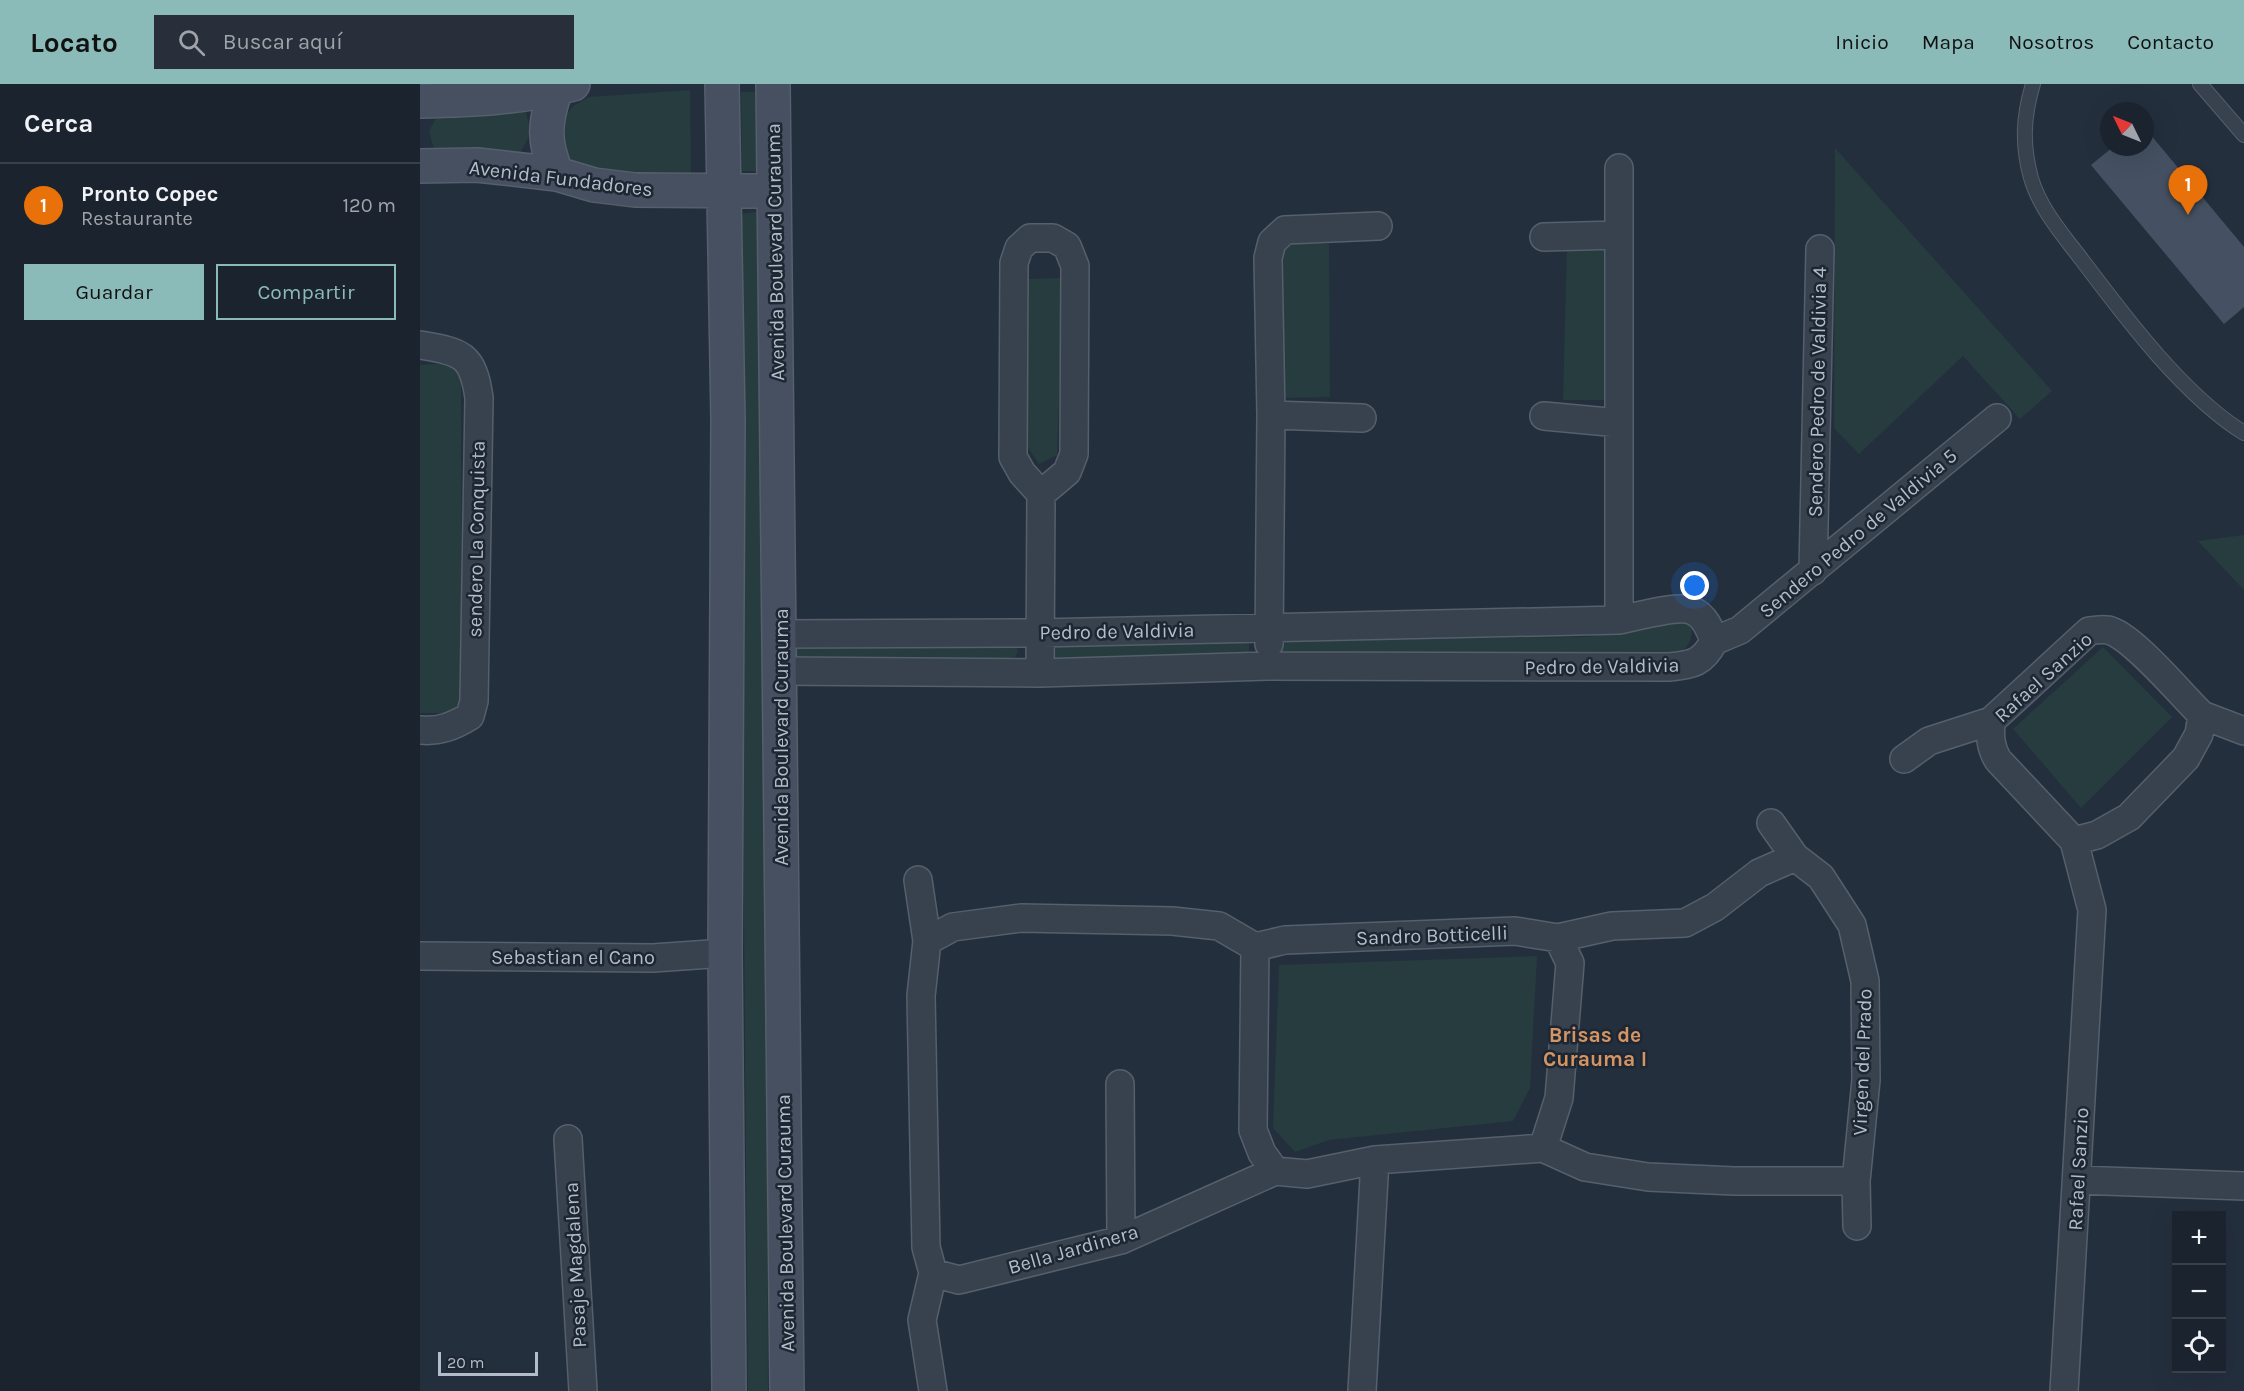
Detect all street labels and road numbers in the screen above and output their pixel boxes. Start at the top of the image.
street label: Avenida Boulevard Curauma [762,123,789,381]
street label: Avenida Fundadores [468,156,654,201]
street label: Sendero Pedro de Valdivia 4 [1804,267,1831,517]
street label: sendero La Conquista [463,440,490,638]
street label: Sendero Pedro de Valdivia 5 [1755,444,1962,623]
street label: Avenida Boulevard Curauma [770,608,793,866]
street label: Pedro de Valdivia [1039,619,1195,644]
street label: Rafael Sanzio [1990,628,2097,727]
street label: Pedro de Valdivia [1524,654,1680,679]
street label: Sandro Botticelli [1356,921,1508,950]
street label: Sebastian el Cano [491,946,655,969]
street label: Virgen del Prado [1848,988,1877,1136]
street label: Avenida Boulevard Curauma [772,1094,799,1352]
street label: Rafael Sanzio [2064,1107,2093,1231]
street label: Pasaje Magdalena [560,1182,591,1348]
street label: Bella Jardinera [1005,1220,1141,1279]

